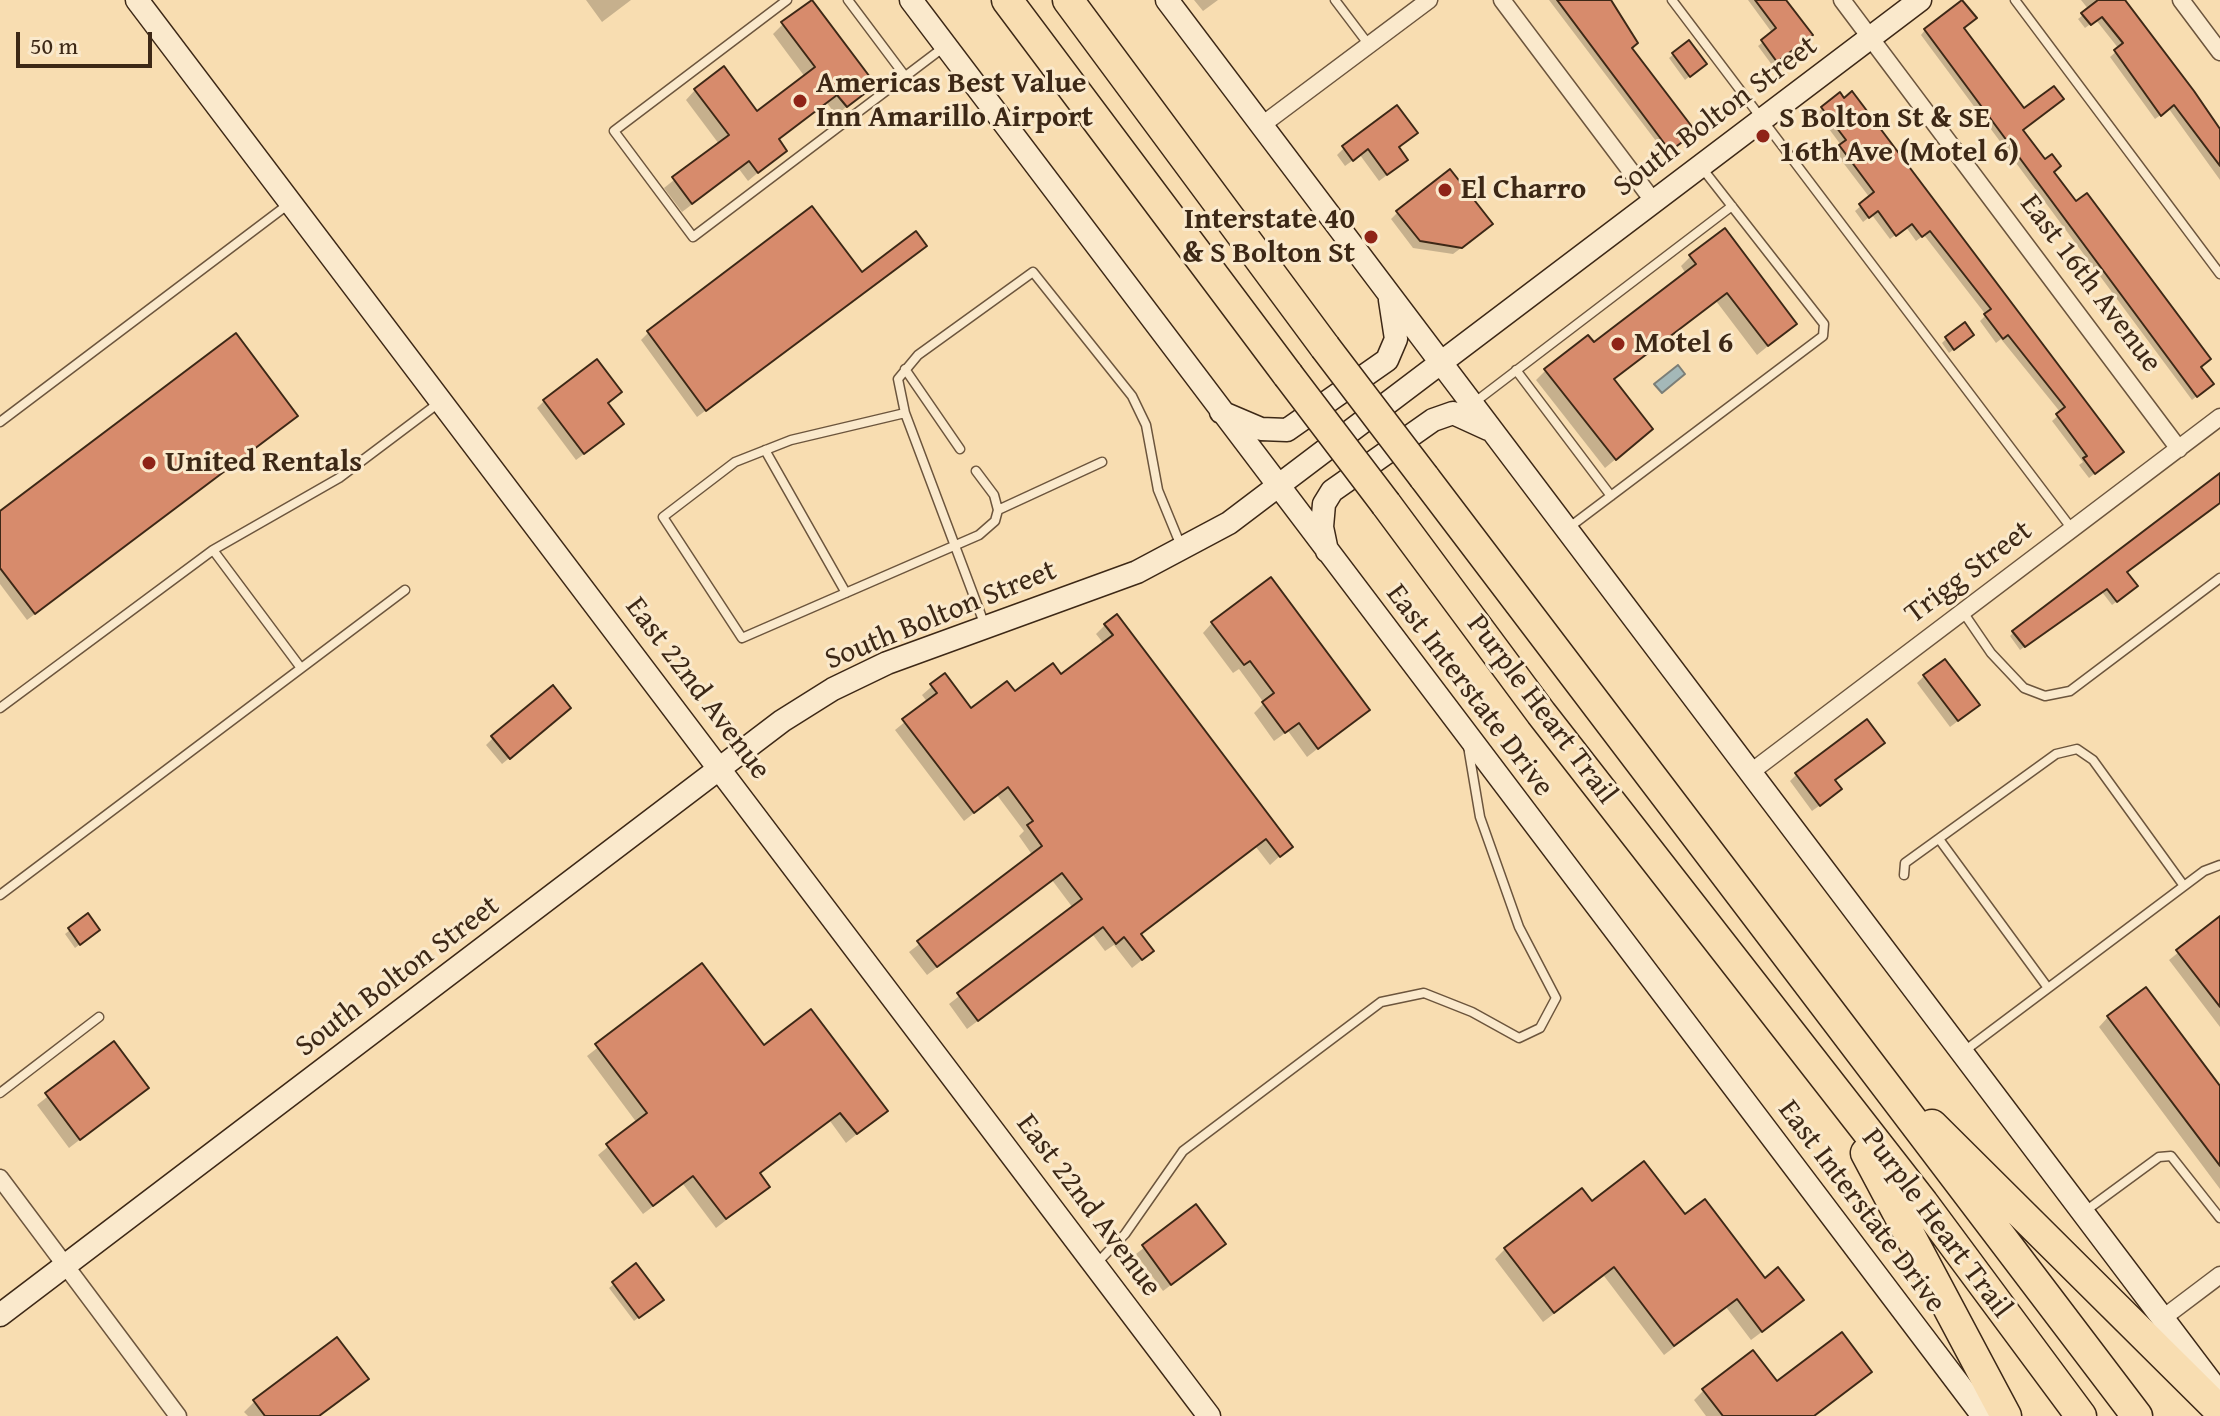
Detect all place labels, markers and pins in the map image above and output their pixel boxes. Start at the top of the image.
place label: Americas Best Value Inn Amarillo Airport [816,66,1093,136]
marker: Americas Best Value Inn Amarillo Airport [791,92,809,110]
place label: S Bolton St & SE 16th Ave (Motel 6) [1779,101,2019,172]
marker: S Bolton St & SE 16th Ave (Motel 6) [1754,127,1772,145]
place label: El Charro [1461,172,1586,208]
marker: El Charro [1436,181,1454,199]
place label: Interstate 40 & S Bolton St [1182,202,1355,272]
marker: Interstate 40 & S Bolton St [1362,228,1380,246]
place label: Motel 6 [1634,326,1733,362]
marker: Motel 6 [1609,335,1627,353]
place label: United Rentals [165,445,362,481]
marker: United Rentals [140,454,158,472]

